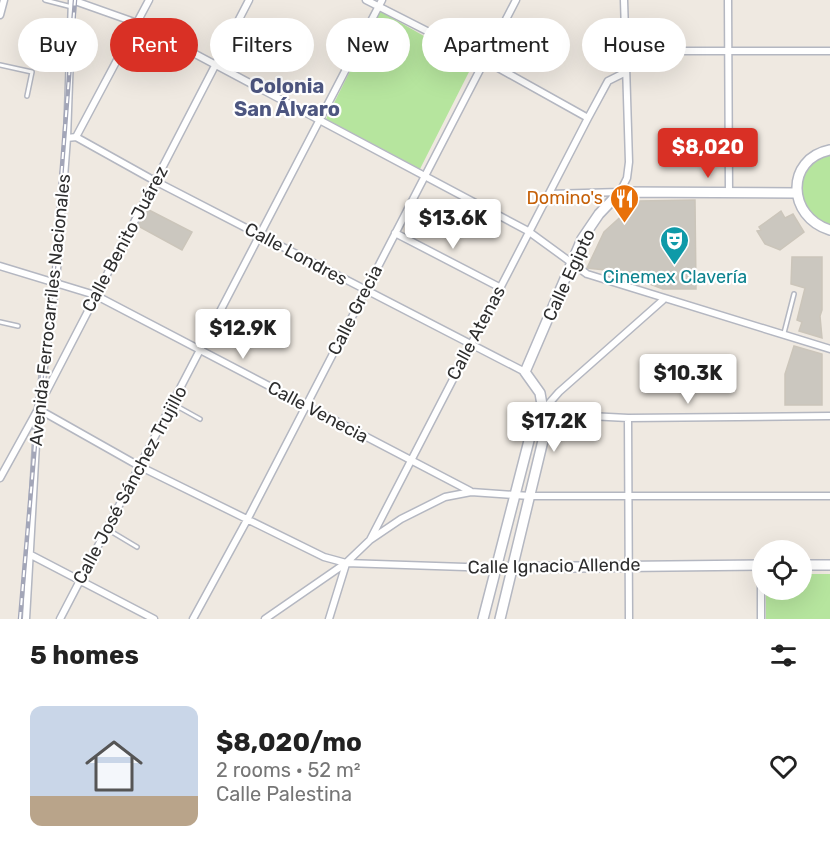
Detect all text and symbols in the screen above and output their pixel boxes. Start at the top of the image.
chip: Buy [18,18,98,72]
chip: Rent [110,18,198,72]
chip: Filters [210,18,314,72]
chip: New [326,18,410,72]
chip: Apartment [422,18,570,72]
chip: House [582,18,686,72]
district label: Colonia San Álvaro [234,74,340,121]
pin: $8,020 [659,128,757,179]
text: $8,020 [672,135,744,159]
street label: Calle Benito Juárez [77,162,173,316]
street label: Avenida Ferrocarriles Nacionales [25,173,75,447]
restaurant icon: Domino's [608,182,640,224]
place label: Domino's [526,187,603,209]
pin: $13.6K [404,199,502,250]
text: $13.6K [419,206,487,230]
street label: Calle Londres [241,218,351,290]
theatre icon: Cinemex Clavería [659,224,691,266]
street label: Calle Egipto [538,225,600,325]
street label: Calle Grecia [323,261,387,359]
place label: Cinemex Clavería [603,266,747,288]
street label: Calle Atenas [442,282,510,384]
pin: $12.9K [194,309,292,360]
text: $12.9K [209,316,277,340]
pin: $10.3K [639,354,737,405]
text: $10.3K [654,361,722,385]
street label: Calle Venecia [264,376,372,448]
street label: Calle José Sánchez Trujillo [68,382,192,588]
pin: $17.2K [505,402,603,453]
text: $17.2K [521,409,587,433]
map controls [752,540,812,600]
button: locate [752,540,812,600]
street label: Calle Ignacio Allende [467,553,641,579]
icon: filters [767,639,800,672]
text: 5 homes [30,640,139,671]
text: $8,020/mo [216,727,362,758]
icon: home [78,730,150,802]
icon: heart [767,750,800,783]
text: 2 rooms · 52 m² [216,758,361,782]
text: Calle Palestina [216,782,352,806]

